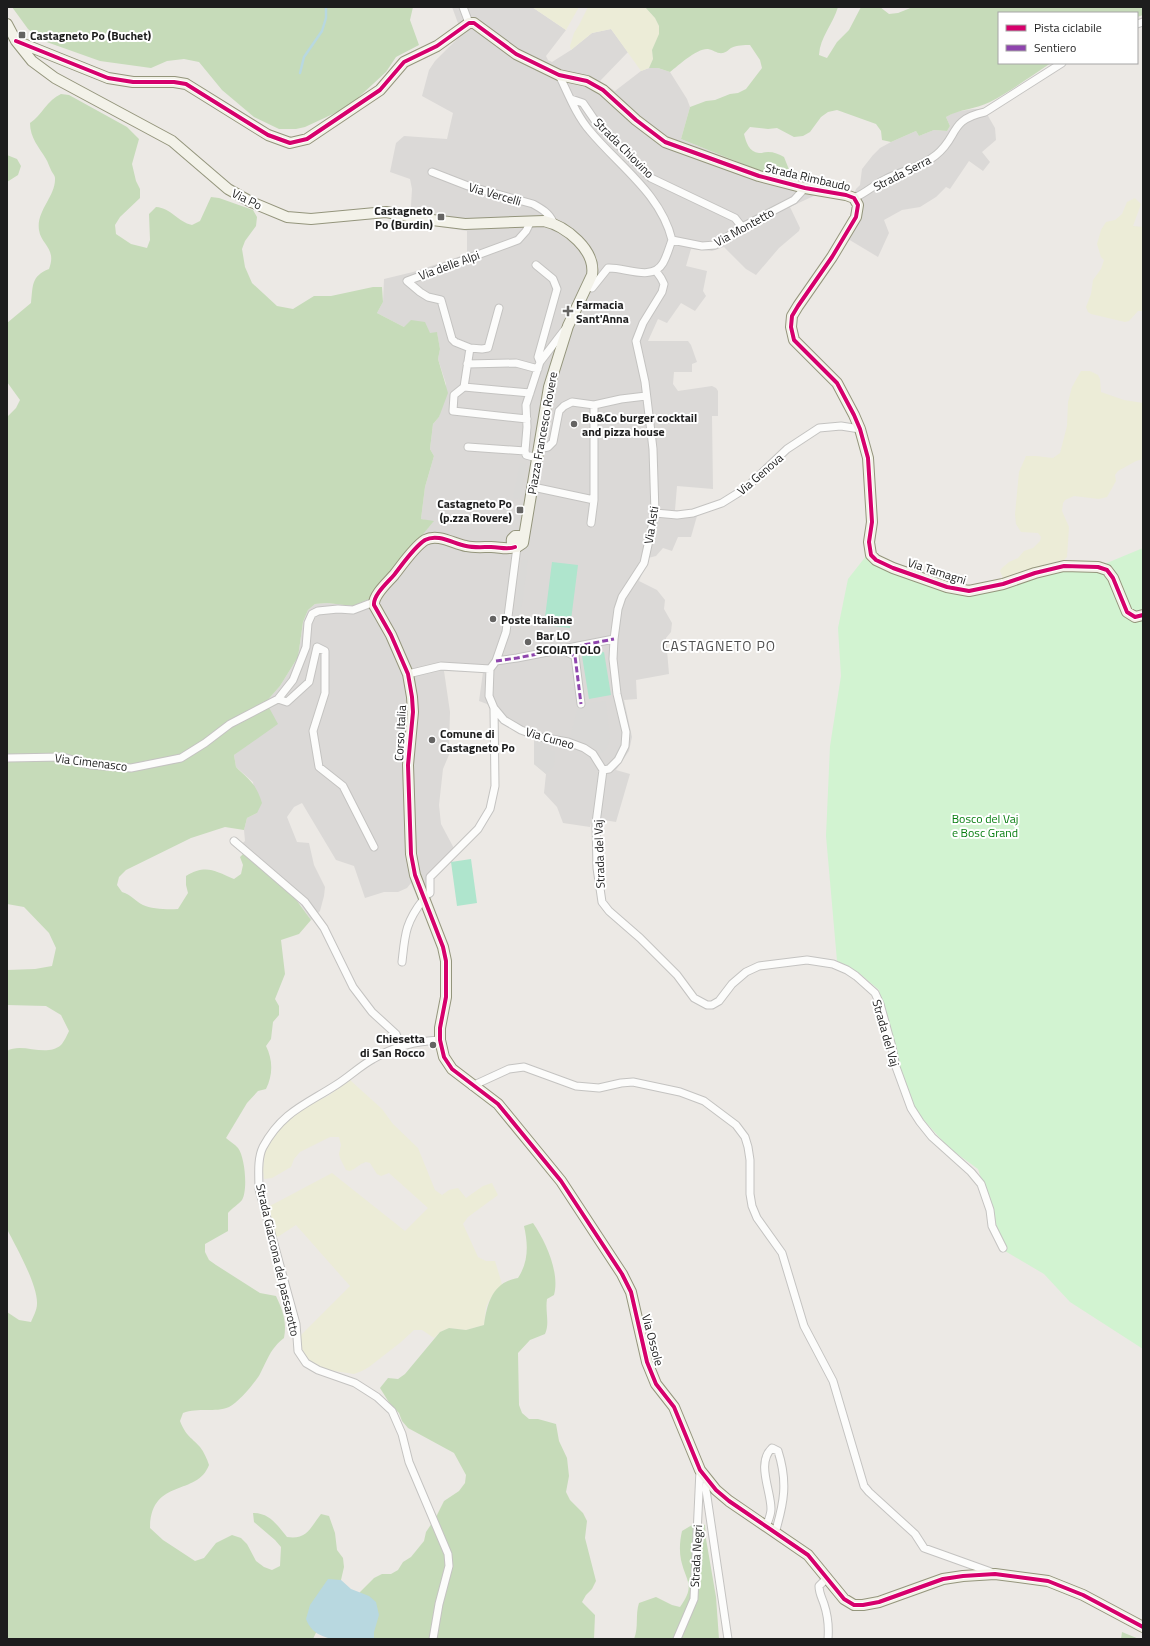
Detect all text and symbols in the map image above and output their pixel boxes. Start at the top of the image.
legend [998,12,1138,64]
text: Pista ciclabile [1034,18,1102,37]
place label: Castagneto Po (Buchet) [30,26,152,45]
marker: Castagneto Po (Buchet) [17,30,27,40]
text: Sentiero [1034,38,1076,57]
street label: Strada Chiovino [589,113,659,183]
street label: Strada Serra [870,150,934,196]
street label: Strada Rimbaudo [763,158,853,196]
street label: Via Vercelli [466,177,524,211]
street label: Via Po [229,184,265,214]
place label: Castagneto Po (Burdin) [374,201,433,234]
street label: Via Montetto [711,203,777,251]
marker: Castagneto Po (Burdin) [436,212,446,222]
street label: Via delle Alpi [416,245,482,285]
place label: Farmacia Sant'Anna [576,295,629,328]
marker: Farmacia Sant'Anna [563,306,573,316]
street label: Piazza Francesco Rovere [522,370,562,496]
place label: Bu&Co burger cocktail and pizza house [582,408,697,441]
marker: Bu&Co burger cocktail and pizza house [569,419,579,429]
street label: Via Genova [733,448,787,500]
place label: Castagneto Po (p.zza Rovere) [437,494,512,527]
marker: Castagneto Po (p.zza Rovere) [515,505,525,515]
street label: Via Asti [639,505,663,545]
street label: Via Tamagni [905,553,969,589]
place label: Poste Italiane [501,610,572,629]
marker: Poste Italiane [488,614,498,624]
place label: Bar LO SCOIATTOLO [536,626,601,659]
district label: CASTAGNETO PO [662,635,776,656]
marker: Bar LO SCOIATTOLO [523,637,533,647]
street label: Corso Italia [389,705,411,761]
street label: Via Cuneo [523,722,577,754]
place label: Comune di Castagneto Po [440,724,515,757]
marker: Comune di Castagneto Po [427,735,437,745]
street label: Via Cimenasco [54,748,128,776]
park label: Bosco del Vaj e Bosc Grand [952,809,1018,842]
street label: Strada del Vaj [588,819,610,889]
street label: Strada del Vaj [867,997,905,1069]
place label: Chiesetta di San Rocco [360,1029,425,1062]
marker: Chiesetta di San Rocco [428,1040,438,1050]
street label: Strada Giaccona del passarotto [251,1182,305,1338]
street label: Via Ossole [637,1312,669,1368]
street label: Strada Negri [685,1524,707,1588]

